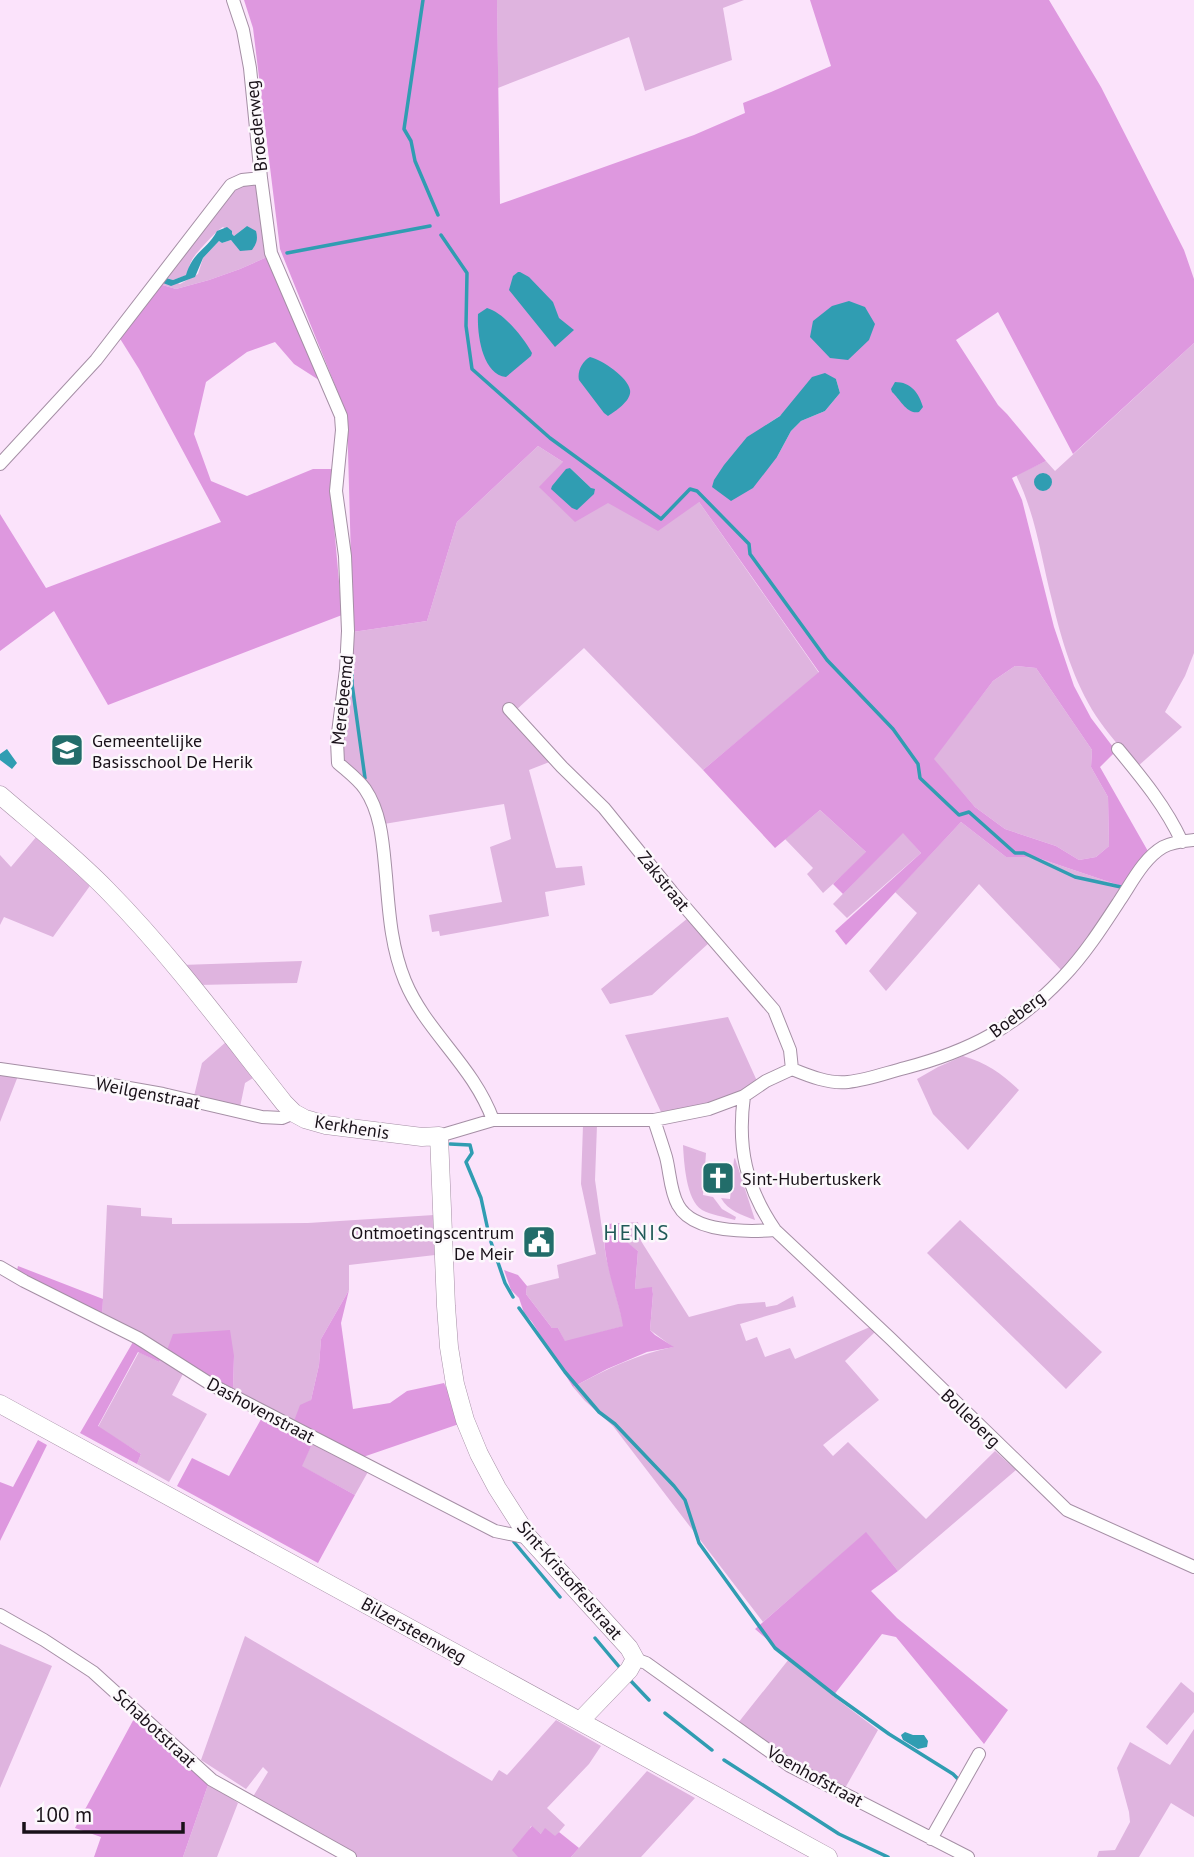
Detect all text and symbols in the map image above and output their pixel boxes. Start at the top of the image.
street label: Broederweg [240,79,272,173]
street label: Merebeemd [326,654,358,746]
place label: Gemeentelijke Basisschool De Herik [92,729,253,773]
school or university icon: Gemeentelijke Basisschool De Herik [48,731,86,769]
street label: Zakstraat [633,846,695,916]
street label: Boeberg [985,986,1049,1042]
street label: Weilgenstraat [94,1072,202,1114]
street label: Kerkhenis [313,1110,391,1144]
church icon: Sint-Hubertuskerk [699,1159,737,1197]
place label: Sint-Hubertuskerk [742,1167,882,1190]
district label: HENIS [604,1219,670,1246]
place label: Ontmoetingscentrum De Meir [351,1221,514,1265]
public building icon: Ontmoetingscentrum De Meir [520,1223,558,1261]
street label: Dashovenstraat [203,1372,319,1448]
street label: Bolleberg [936,1384,1006,1452]
street label: Sint-Kristoffelstraat [512,1516,628,1644]
street label: Bilzersteenweg [357,1592,471,1668]
street label: Schabotstraat [109,1684,201,1772]
street label: Voenhofstraat [762,1740,867,1812]
scale bar [24,1790,184,1834]
text: 100 m [35,1801,92,1828]

